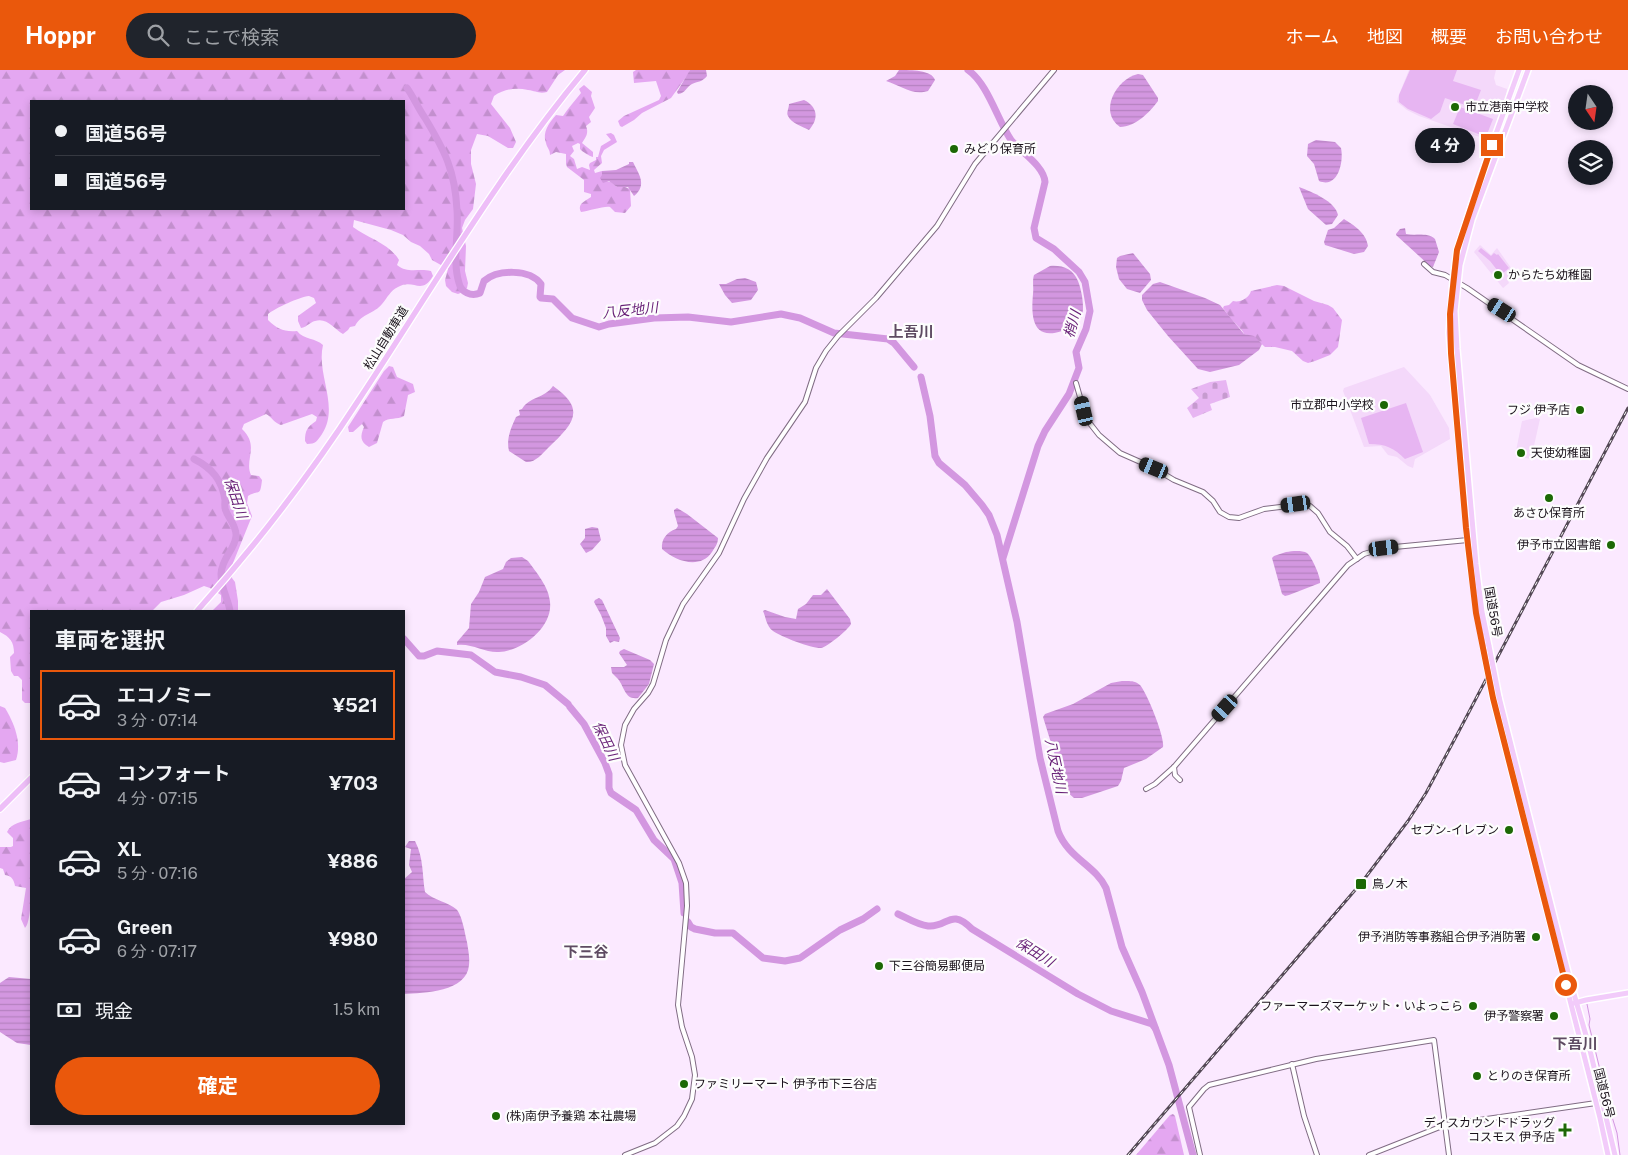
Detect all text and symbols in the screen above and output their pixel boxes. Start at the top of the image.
search box [126,13,476,58]
text: Hoppr [25,21,96,49]
icon: search [144,21,172,49]
text: ここで検索 [184,26,279,48]
text: ホーム [1286,26,1339,47]
text: 地図 [1367,26,1403,47]
text: 概要 [1431,26,1467,47]
text: お問い合わせ [1495,26,1603,47]
north arrow [1568,85,1612,130]
map controls [1568,85,1613,185]
place label: 市立港南中学校 [1465,100,1549,114]
marker: 市立港南中学校 [1449,101,1461,113]
text: 国道56号 [85,122,167,144]
callout: 4 分 [1414,128,1474,162]
route end [1481,134,1503,156]
text: 4 分 [1430,136,1460,155]
button: layers [1568,140,1613,185]
place label: みどり保育所 [964,142,1036,156]
marker: みどり保育所 [948,143,960,155]
text: 国道56号 [85,170,167,192]
place label: からたち幼稚園 [1508,268,1592,282]
marker: からたち幼稚園 [1492,269,1504,281]
car [1485,296,1518,324]
water label: 八反地川 [601,299,661,321]
street label: 松山自動車道 [361,304,411,372]
water label: 梢川 [1060,306,1084,340]
district label: 上吾川 [888,323,934,340]
car [1073,395,1094,427]
place label: 市立郡中小学校 [1290,398,1374,412]
marker: 市立郡中小学校 [1378,399,1390,411]
place label: フジ 伊予店 [1507,403,1570,417]
marker: フジ 伊予店 [1574,404,1586,416]
place label: 天使幼稚園 [1531,446,1591,460]
marker: 天使幼稚園 [1515,447,1527,459]
car [1137,455,1170,481]
water label: 保田川 [222,476,251,522]
marker: あさひ保育所 [1543,492,1555,504]
car [1280,494,1311,514]
place label: あさひ保育所 [1513,506,1585,520]
place label: 伊予市立図書館 [1517,538,1601,552]
car [1368,539,1399,557]
marker: 伊予市立図書館 [1605,539,1617,551]
street label: 国道56号 [1482,586,1504,638]
text: 車両を選択 [55,627,165,653]
icon: car [57,683,102,728]
text: エコノミー [117,684,212,706]
car [1209,692,1240,724]
text: ¥521 [332,694,378,716]
text: 3 分 · 07:14 [117,711,198,730]
water label: 保田川 [590,719,623,765]
water label: 八反地川 [1042,737,1070,797]
icon: car [57,761,102,806]
text: コンフォート [117,762,230,784]
text: ¥703 [329,772,378,794]
text: 4 分 · 07:15 [117,789,198,808]
place label: セブン-イレブン [1410,823,1499,837]
marker: セブン-イレブン [1503,824,1515,836]
text: XL [117,838,142,860]
icon: car [57,839,102,884]
text: ¥886 [328,850,378,872]
text: 5 分 · 07:16 [117,864,198,883]
marker: 鳥ノ木 [1354,877,1368,891]
place label: 鳥ノ木 [1372,877,1408,891]
text: Green [117,916,172,938]
icon: car [57,917,102,962]
text: ¥980 [328,928,378,950]
place label: 伊予消防等事務組合伊予消防署 [1358,930,1526,944]
marker: 伊予消防等事務組合伊予消防署 [1530,931,1542,943]
water label: 保田川 [1013,934,1059,971]
text: 6 分 · 07:17 [117,942,197,961]
district label: 下三谷 [563,943,609,960]
place label: 下三谷簡易郵便局 [889,959,985,973]
marker: 下三谷簡易郵便局 [873,960,885,972]
route start [1555,974,1577,996]
icon: cash [55,996,83,1024]
place label: ファーマーズマーケット・いよっこら [1260,999,1463,1013]
text: 現金 [95,1000,133,1022]
text: 1.5 km [333,1000,380,1019]
marker: ファーマーズマーケット・いよっこら [1467,1000,1479,1012]
place label: 伊予警察署 [1484,1009,1544,1023]
marker: 伊予警察署 [1548,1010,1560,1022]
district label: 下吾川 [1552,1035,1598,1052]
button: 確定 [55,1057,380,1115]
street label: 国道56号 [1591,1066,1617,1120]
place label: とりのき保育所 [1487,1069,1571,1083]
marker: とりのき保育所 [1471,1070,1483,1082]
place label: ファミリーマート 伊予市下三谷店 [694,1077,877,1091]
marker: ファミリーマート 伊予市下三谷店 [678,1078,690,1090]
place label: (株)南伊予養鶏 本社農場 [506,1109,636,1123]
marker: (株)南伊予養鶏 本社農場 [490,1110,502,1122]
place label: ディスカウントドラッグ コスモス 伊予店 [1424,1116,1555,1144]
marker: ディスカウントドラッグ コスモス 伊予店 [1559,1124,1571,1136]

